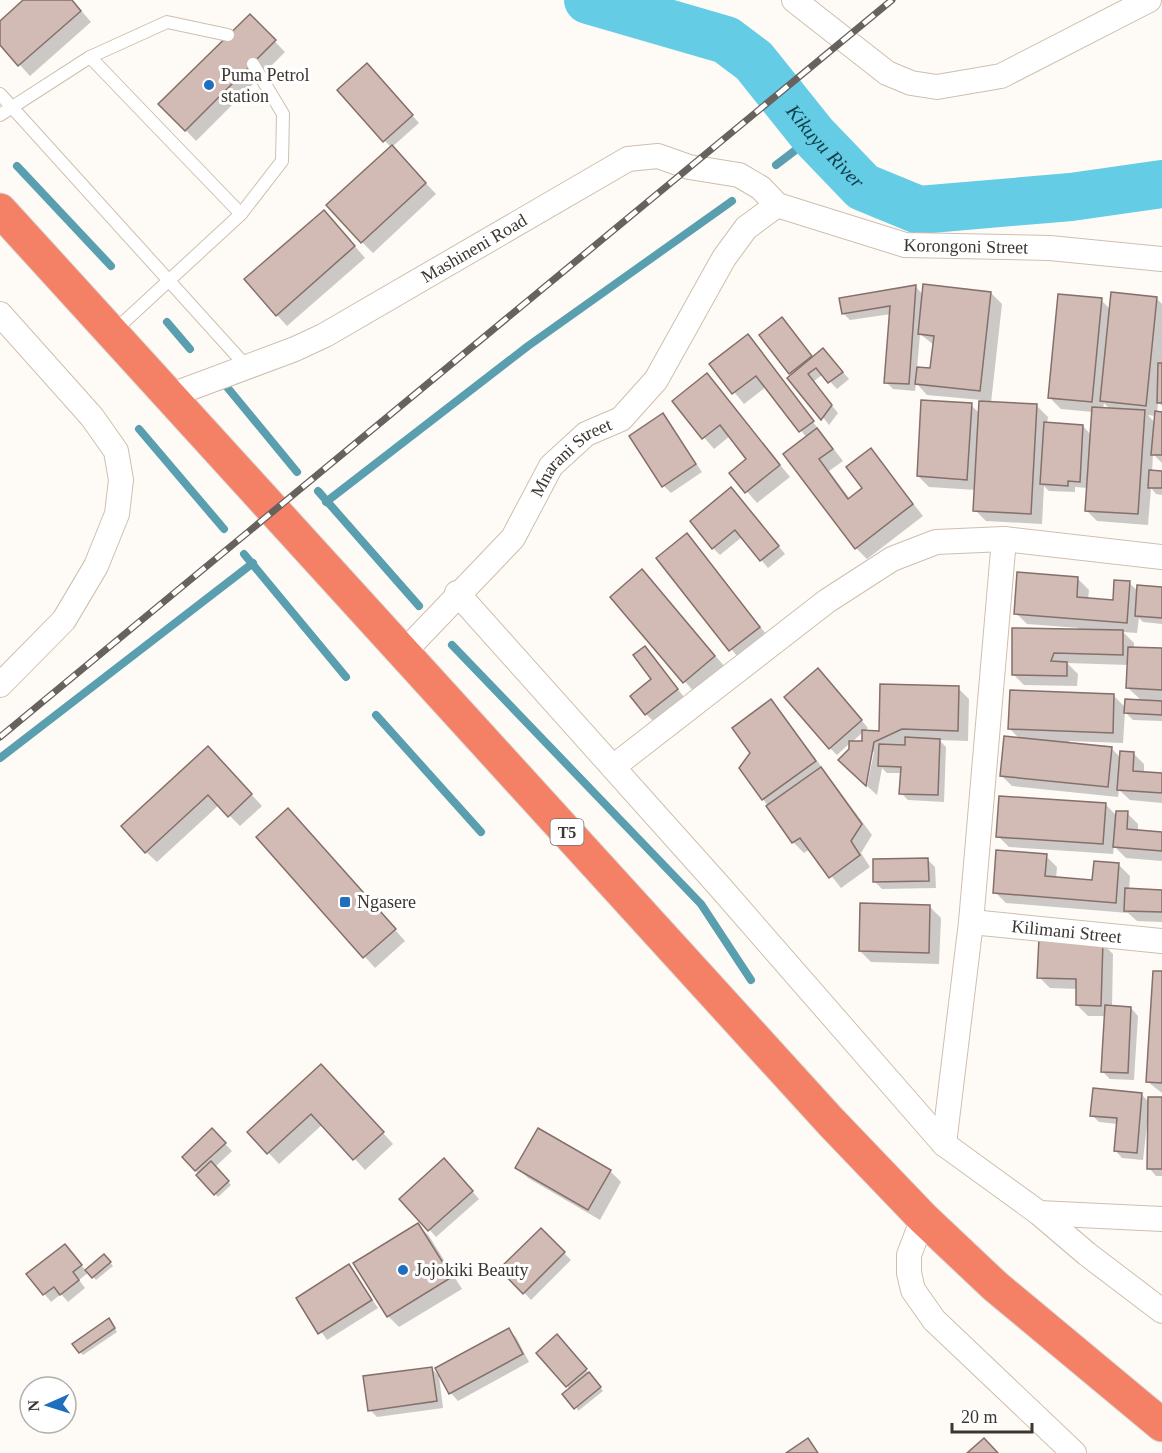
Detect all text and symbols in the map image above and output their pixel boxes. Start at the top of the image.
place label: Puma Petrol station [221,65,310,106]
marker: Puma Petrol station [202,78,216,92]
water label: Kikuyu River [782,99,869,193]
street label: Mashineni Road [418,210,530,287]
street label: Korongoni Street [903,235,1028,258]
street label: Mnarani Street [527,414,615,500]
road number: T5 [550,819,584,845]
place label: Ngasere [357,892,416,912]
marker: Ngasere [338,895,352,909]
street label: Kilimani Street [1010,916,1123,947]
place label: Jojokiki Beauty [415,1260,529,1280]
marker: Jojokiki Beauty [396,1263,410,1277]
north arrow [18,1375,78,1435]
scale bar [952,1396,1032,1434]
text: N [25,1399,42,1412]
text: 20 m [961,1407,998,1427]

